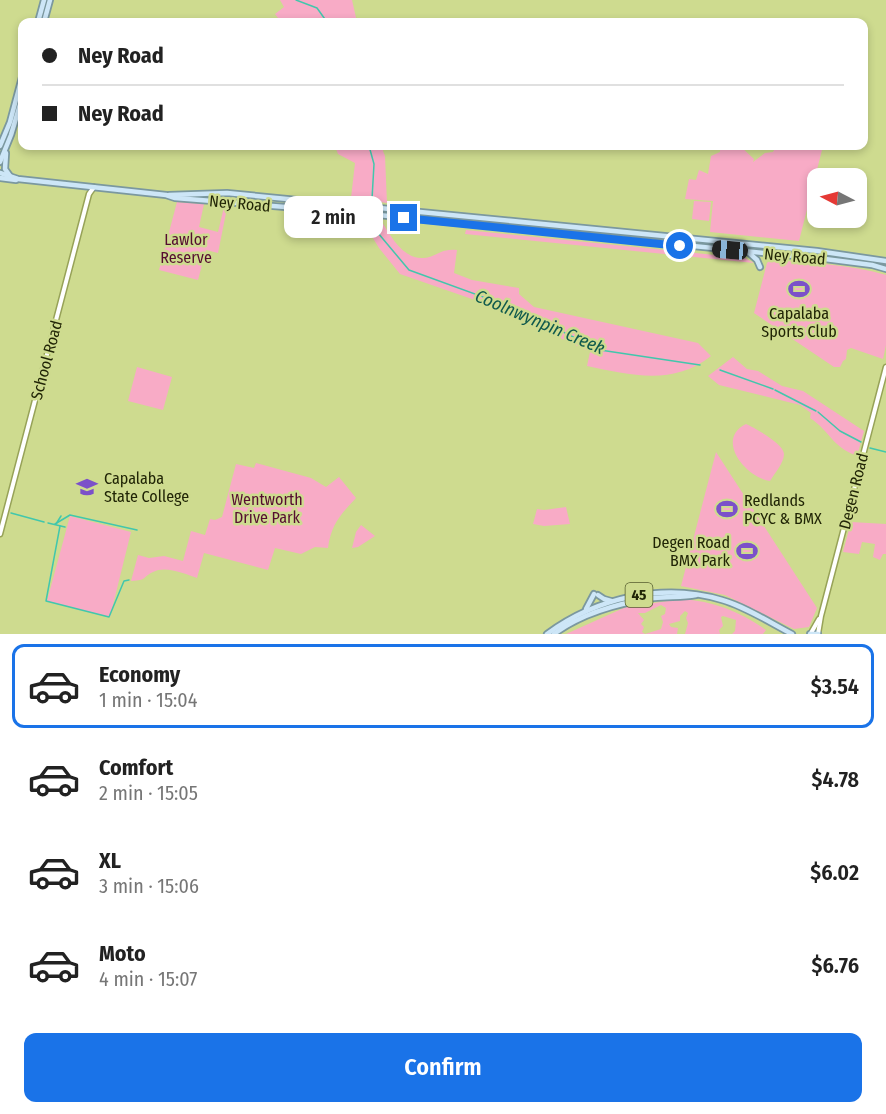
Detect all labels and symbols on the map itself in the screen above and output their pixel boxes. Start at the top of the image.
north arrow [807,168,867,228]
street label: Ney Road [208,191,271,216]
callout: 2 min [284,197,383,239]
route end [390,204,417,231]
park label: Lawlor Reserve [160,230,212,267]
route start [666,232,693,259]
car [711,239,749,261]
street label: Ney Road [763,244,826,269]
sports icon: Capalaba Sports Club [787,277,811,301]
water label: Coolnwynpin Creek [472,285,608,359]
place label: Capalaba Sports Club [761,304,837,341]
street label: School Road [27,318,66,402]
street label: Degen Road [835,451,872,531]
place label: Capalaba State College [104,469,189,506]
school or university icon: Capalaba State College [75,475,99,499]
park label: Wentworth Drive Park [231,490,303,527]
place label: Redlands PCYC & BMX [744,491,822,528]
sports icon: Redlands PCYC & BMX [715,497,739,521]
place label: Degen Road BMX Park [652,533,731,570]
sports icon: Degen Road BMX Park [735,539,759,563]
road number: 45 [626,583,652,607]

